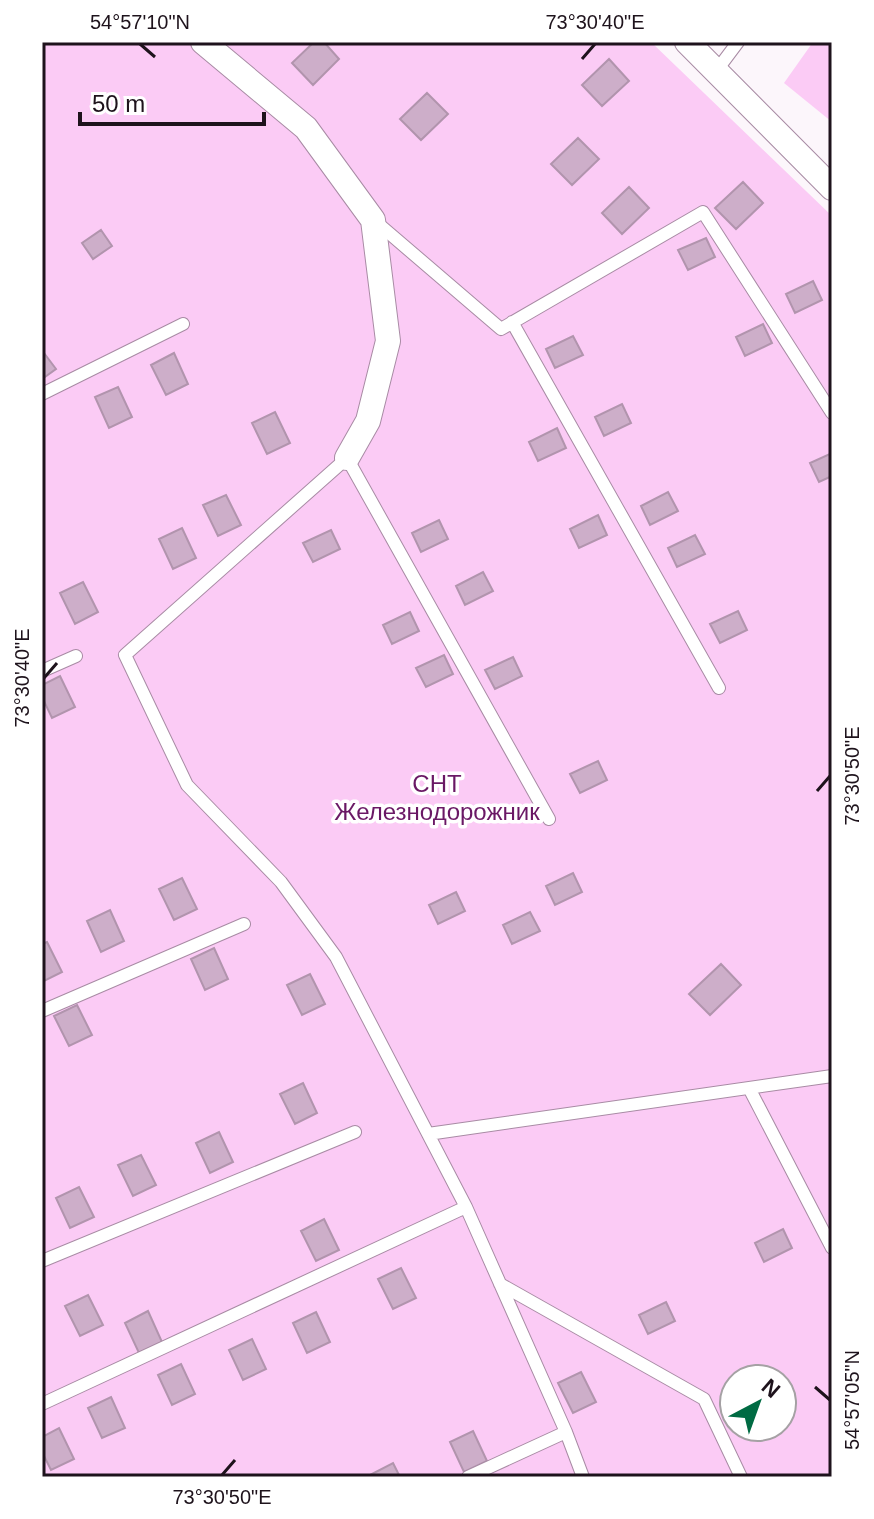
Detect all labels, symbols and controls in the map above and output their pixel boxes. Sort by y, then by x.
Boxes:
text: 54°57'10"N [90,11,190,33]
text: 73°30'40"E [546,11,645,33]
scale bar [80,76,264,126]
text: 50 m [92,90,145,117]
text: 73°30'40"E [11,629,33,728]
text: 73°30'50"E [841,727,863,826]
park label: СНТ Железнодорожник [334,770,540,825]
text: 54°57'05"N [841,1350,863,1450]
north arrow [718,1363,798,1443]
text: N [757,1374,785,1403]
text: 73°30'50"E [173,1486,272,1508]

